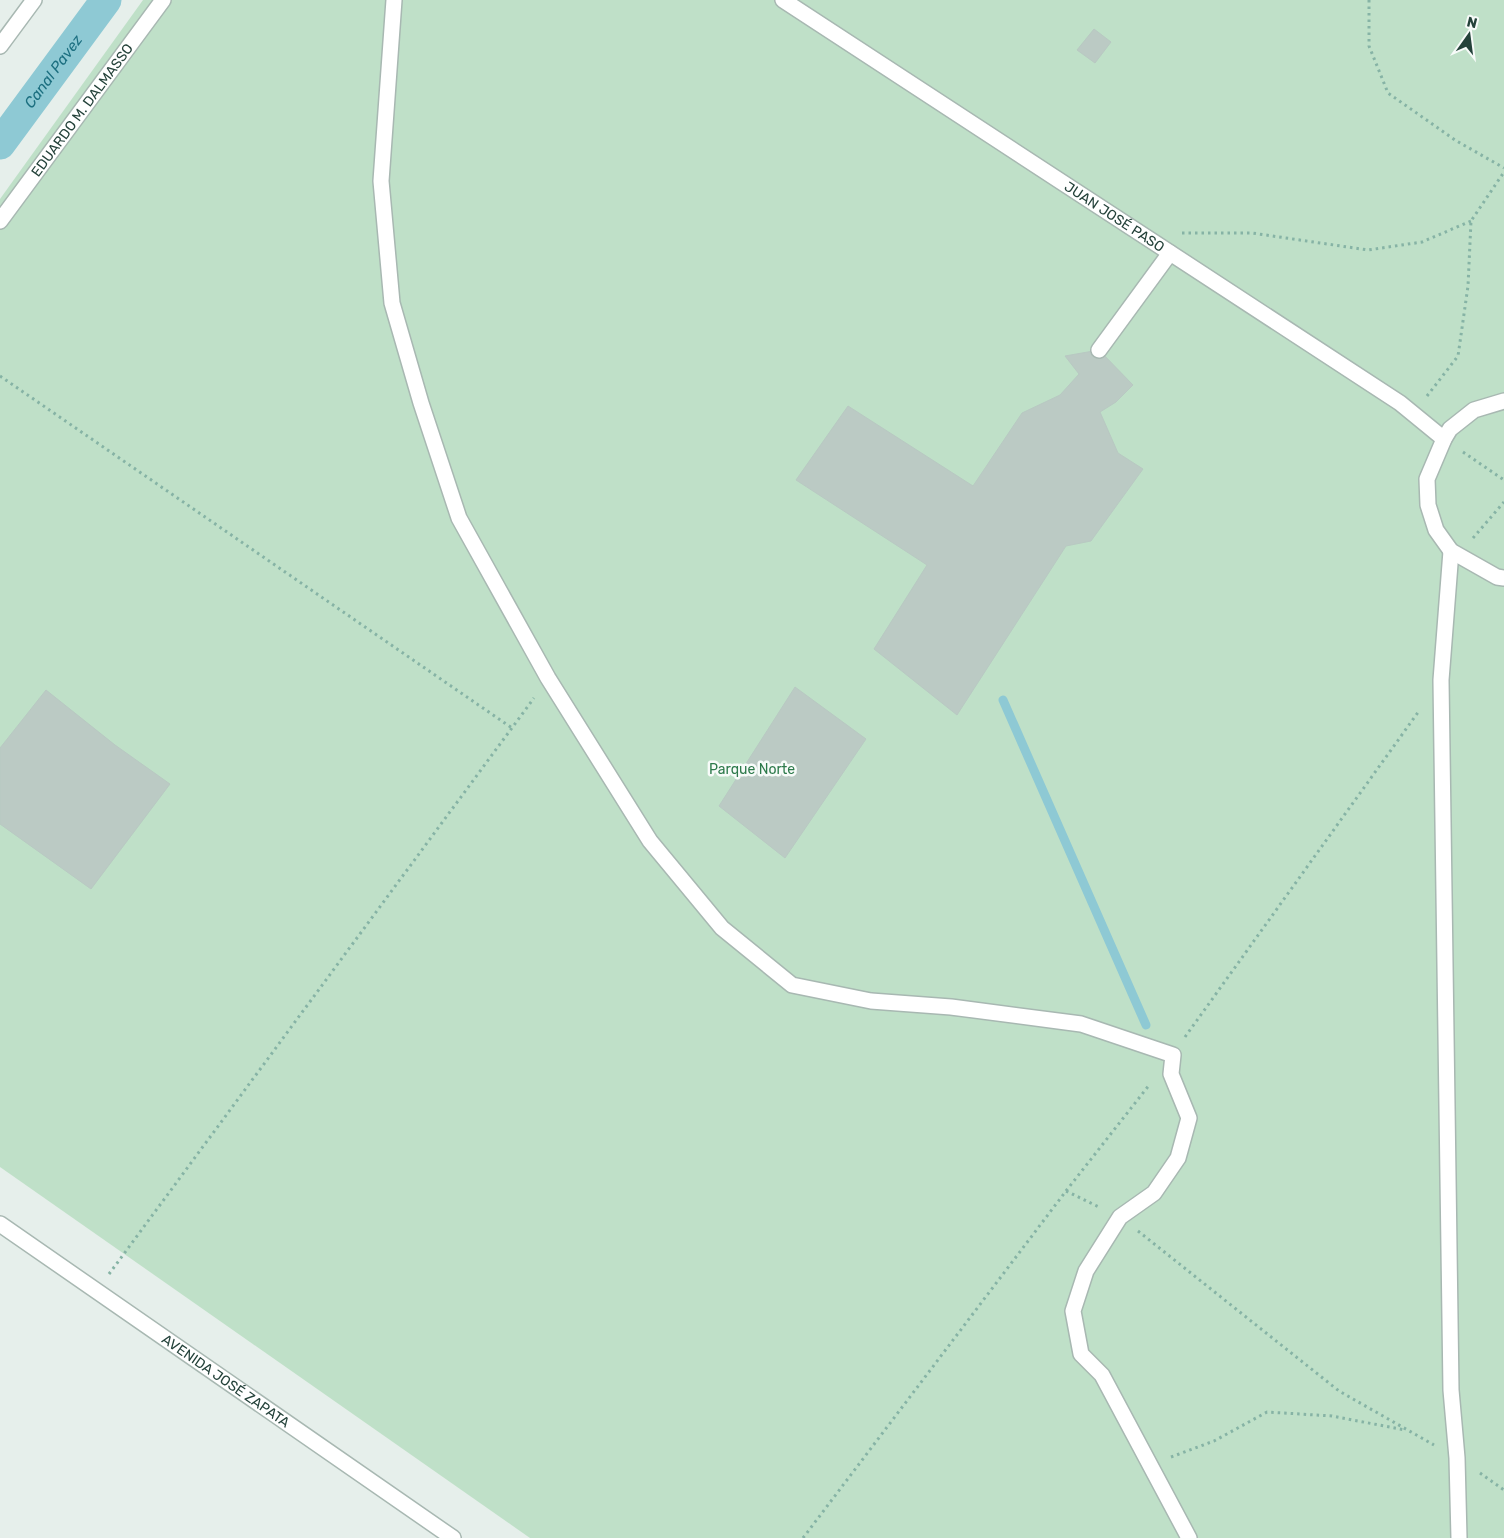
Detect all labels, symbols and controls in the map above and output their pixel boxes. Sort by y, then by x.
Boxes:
north arrow [1444,10,1494,60]
text: N [1465,13,1479,32]
water label: Canal Pavez [20,31,86,112]
street label: EDUARDO M. DALMASSO [28,40,137,180]
street label: JUAN JOSÉ PASO [1061,178,1167,256]
park label: Parque Norte [709,761,795,778]
street label: AVENIDA JOSÉ ZAPATA [158,1331,294,1432]

